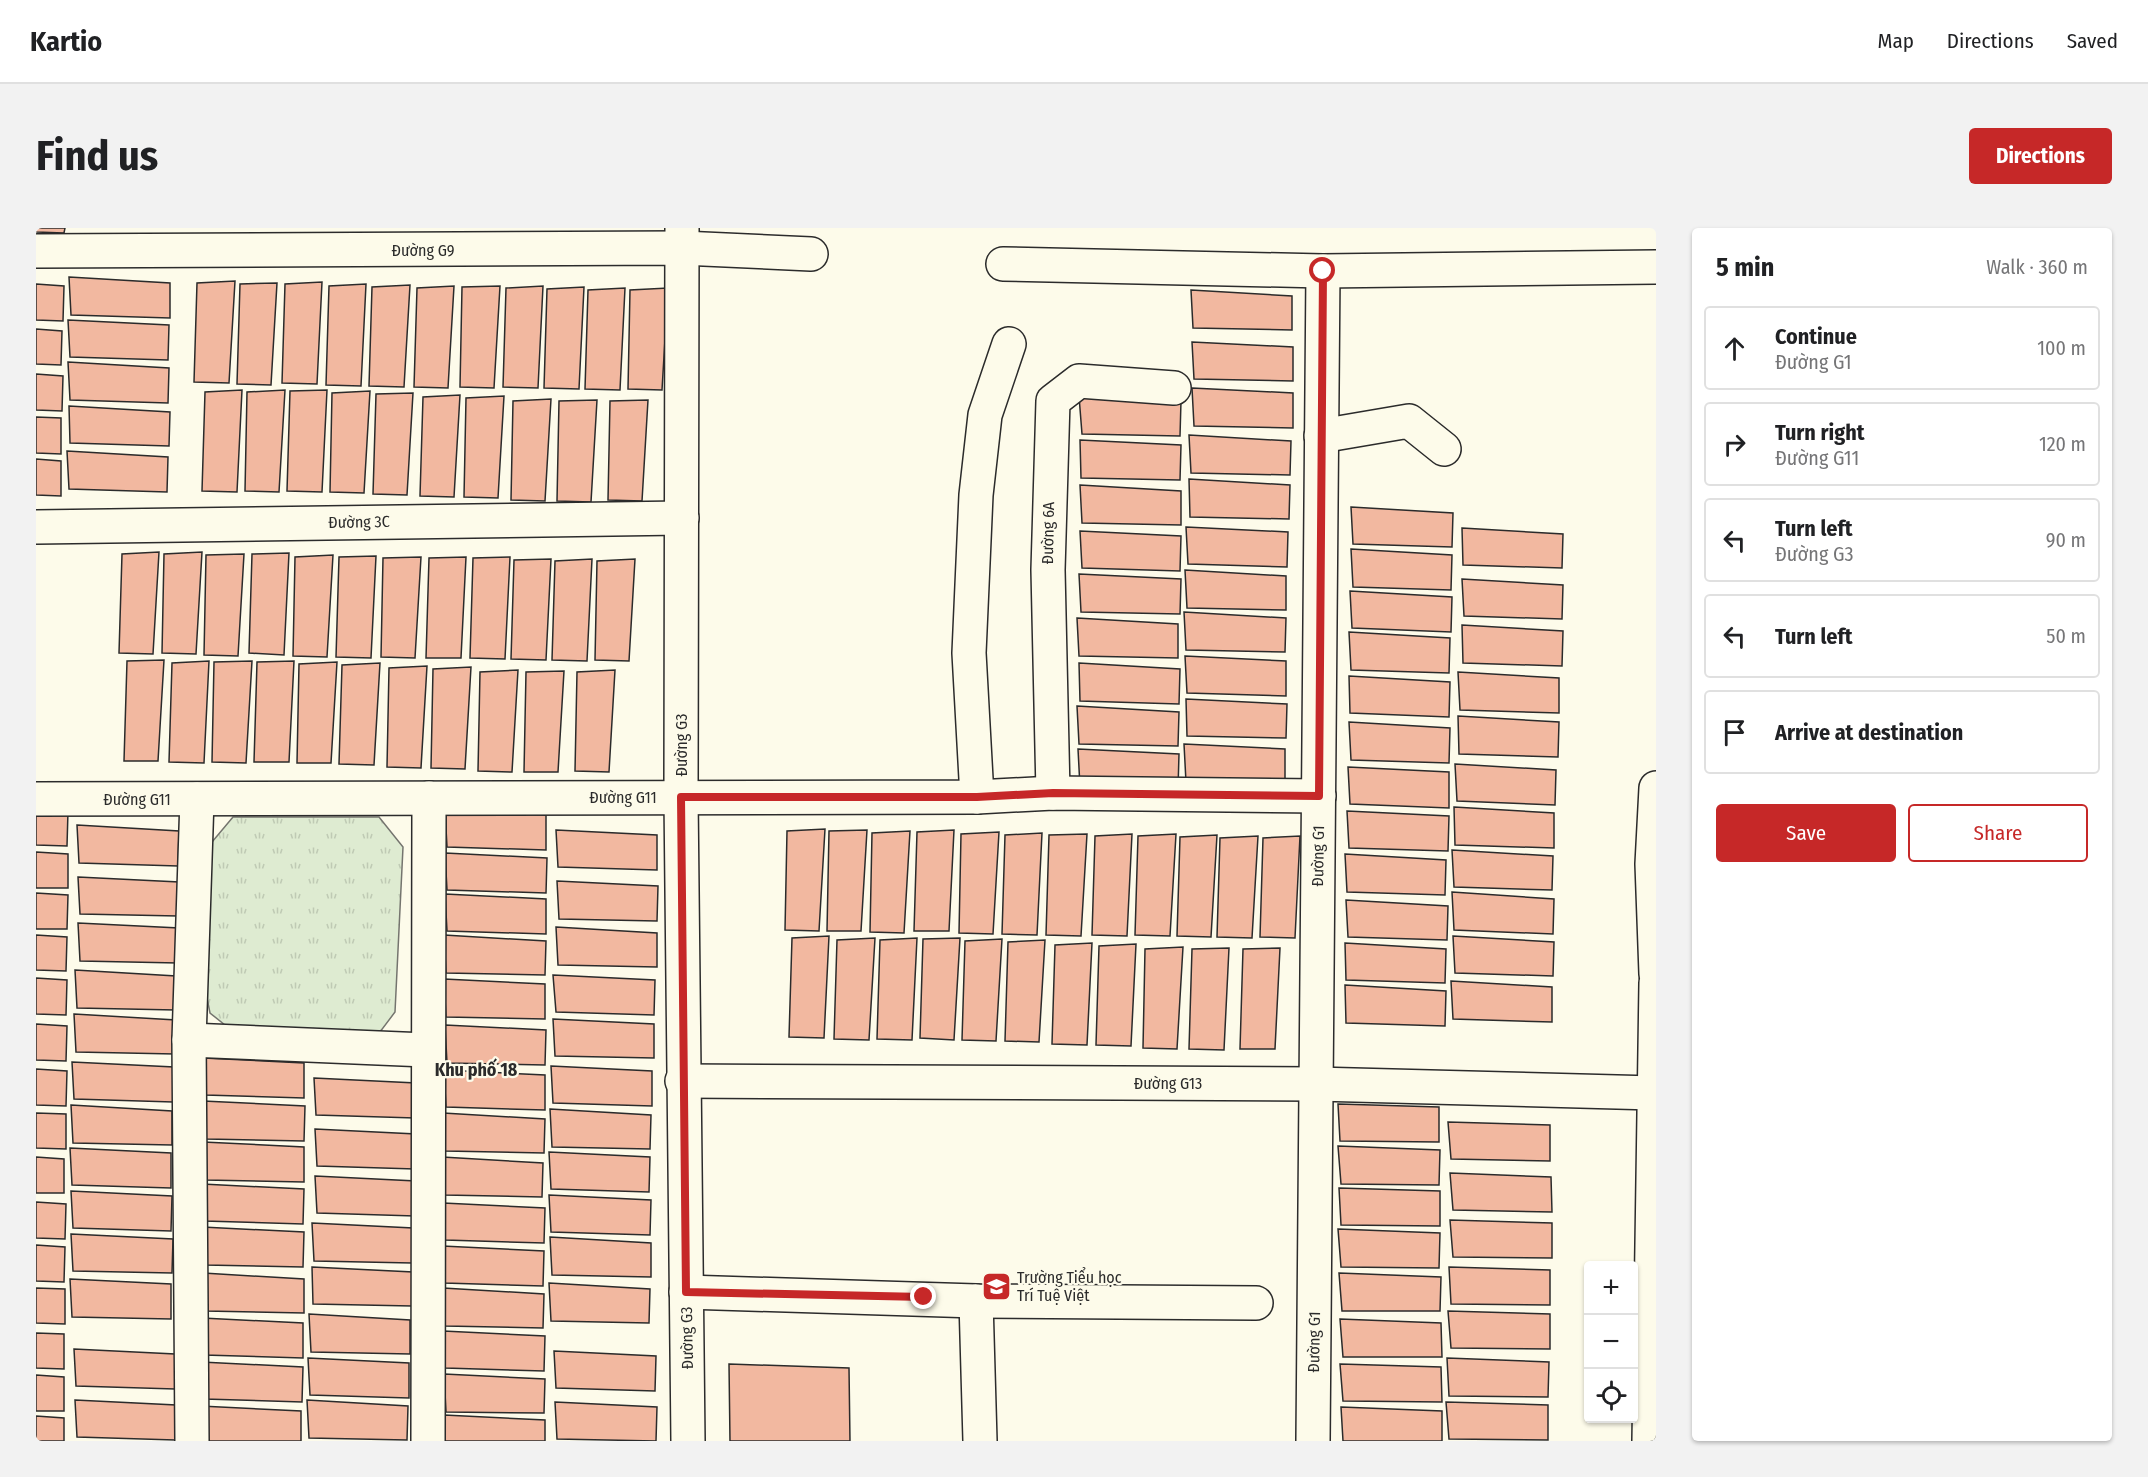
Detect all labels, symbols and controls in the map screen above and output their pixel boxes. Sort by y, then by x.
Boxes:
text: Kartio [30,25,102,58]
text: Map [1877,28,1914,54]
text: Directions [1947,28,2034,54]
text: Saved [2067,28,2118,54]
button: Directions [1969,128,2112,184]
text: Find us [36,131,158,181]
street label: Đường G9 [391,241,455,260]
text: 5 min [1716,252,1774,283]
text: Walk · 360 m [1986,255,2088,279]
route start [1309,257,1335,283]
text: Continue [1775,323,1857,350]
icon: ahead [1718,332,1751,365]
text: 100 m [2037,336,2086,360]
text: Đường G1 [1775,350,1852,374]
text: Turn right [1775,419,1864,446]
icon: right [1718,428,1751,461]
text: 120 m [2039,432,2086,456]
text: Đường G11 [1775,446,1859,470]
street label: Đường 6A [1038,501,1058,565]
street label: Đường 3C [328,512,390,532]
text: Turn left [1775,515,1853,542]
icon: left [1718,524,1751,557]
text: 90 m [2046,528,2086,552]
text: Đường G3 [1775,542,1853,566]
icon: left [1718,620,1751,653]
text: Turn left [1775,623,1853,650]
text: 50 m [2046,624,2086,648]
street label: Đường G3 [672,714,691,776]
icon: arrive [1718,716,1751,749]
text: Arrive at destination [1775,719,1963,746]
street label: Đường G11 [589,788,657,807]
street label: Đường G11 [103,790,171,809]
button: Save [1716,804,1896,862]
button: Share [1908,804,2088,862]
street label: Đường G1 [1308,825,1328,887]
district label: Khu phố 18 [435,1058,518,1081]
street label: Đường G13 [1134,1074,1202,1093]
map controls [1584,1261,1638,1423]
button: + [1584,1261,1638,1315]
place label: Trường Tiểu học Trí Tuệ Việt [1017,1267,1122,1305]
school or university icon: Trường Tiểu học Trí Tuệ Việt [980,1270,1012,1302]
route end [910,1283,936,1309]
street label: Đường G3 [677,1306,697,1370]
street label: Đường G1 [1304,1311,1324,1373]
button: − [1584,1315,1638,1369]
button: locate [1584,1369,1638,1423]

